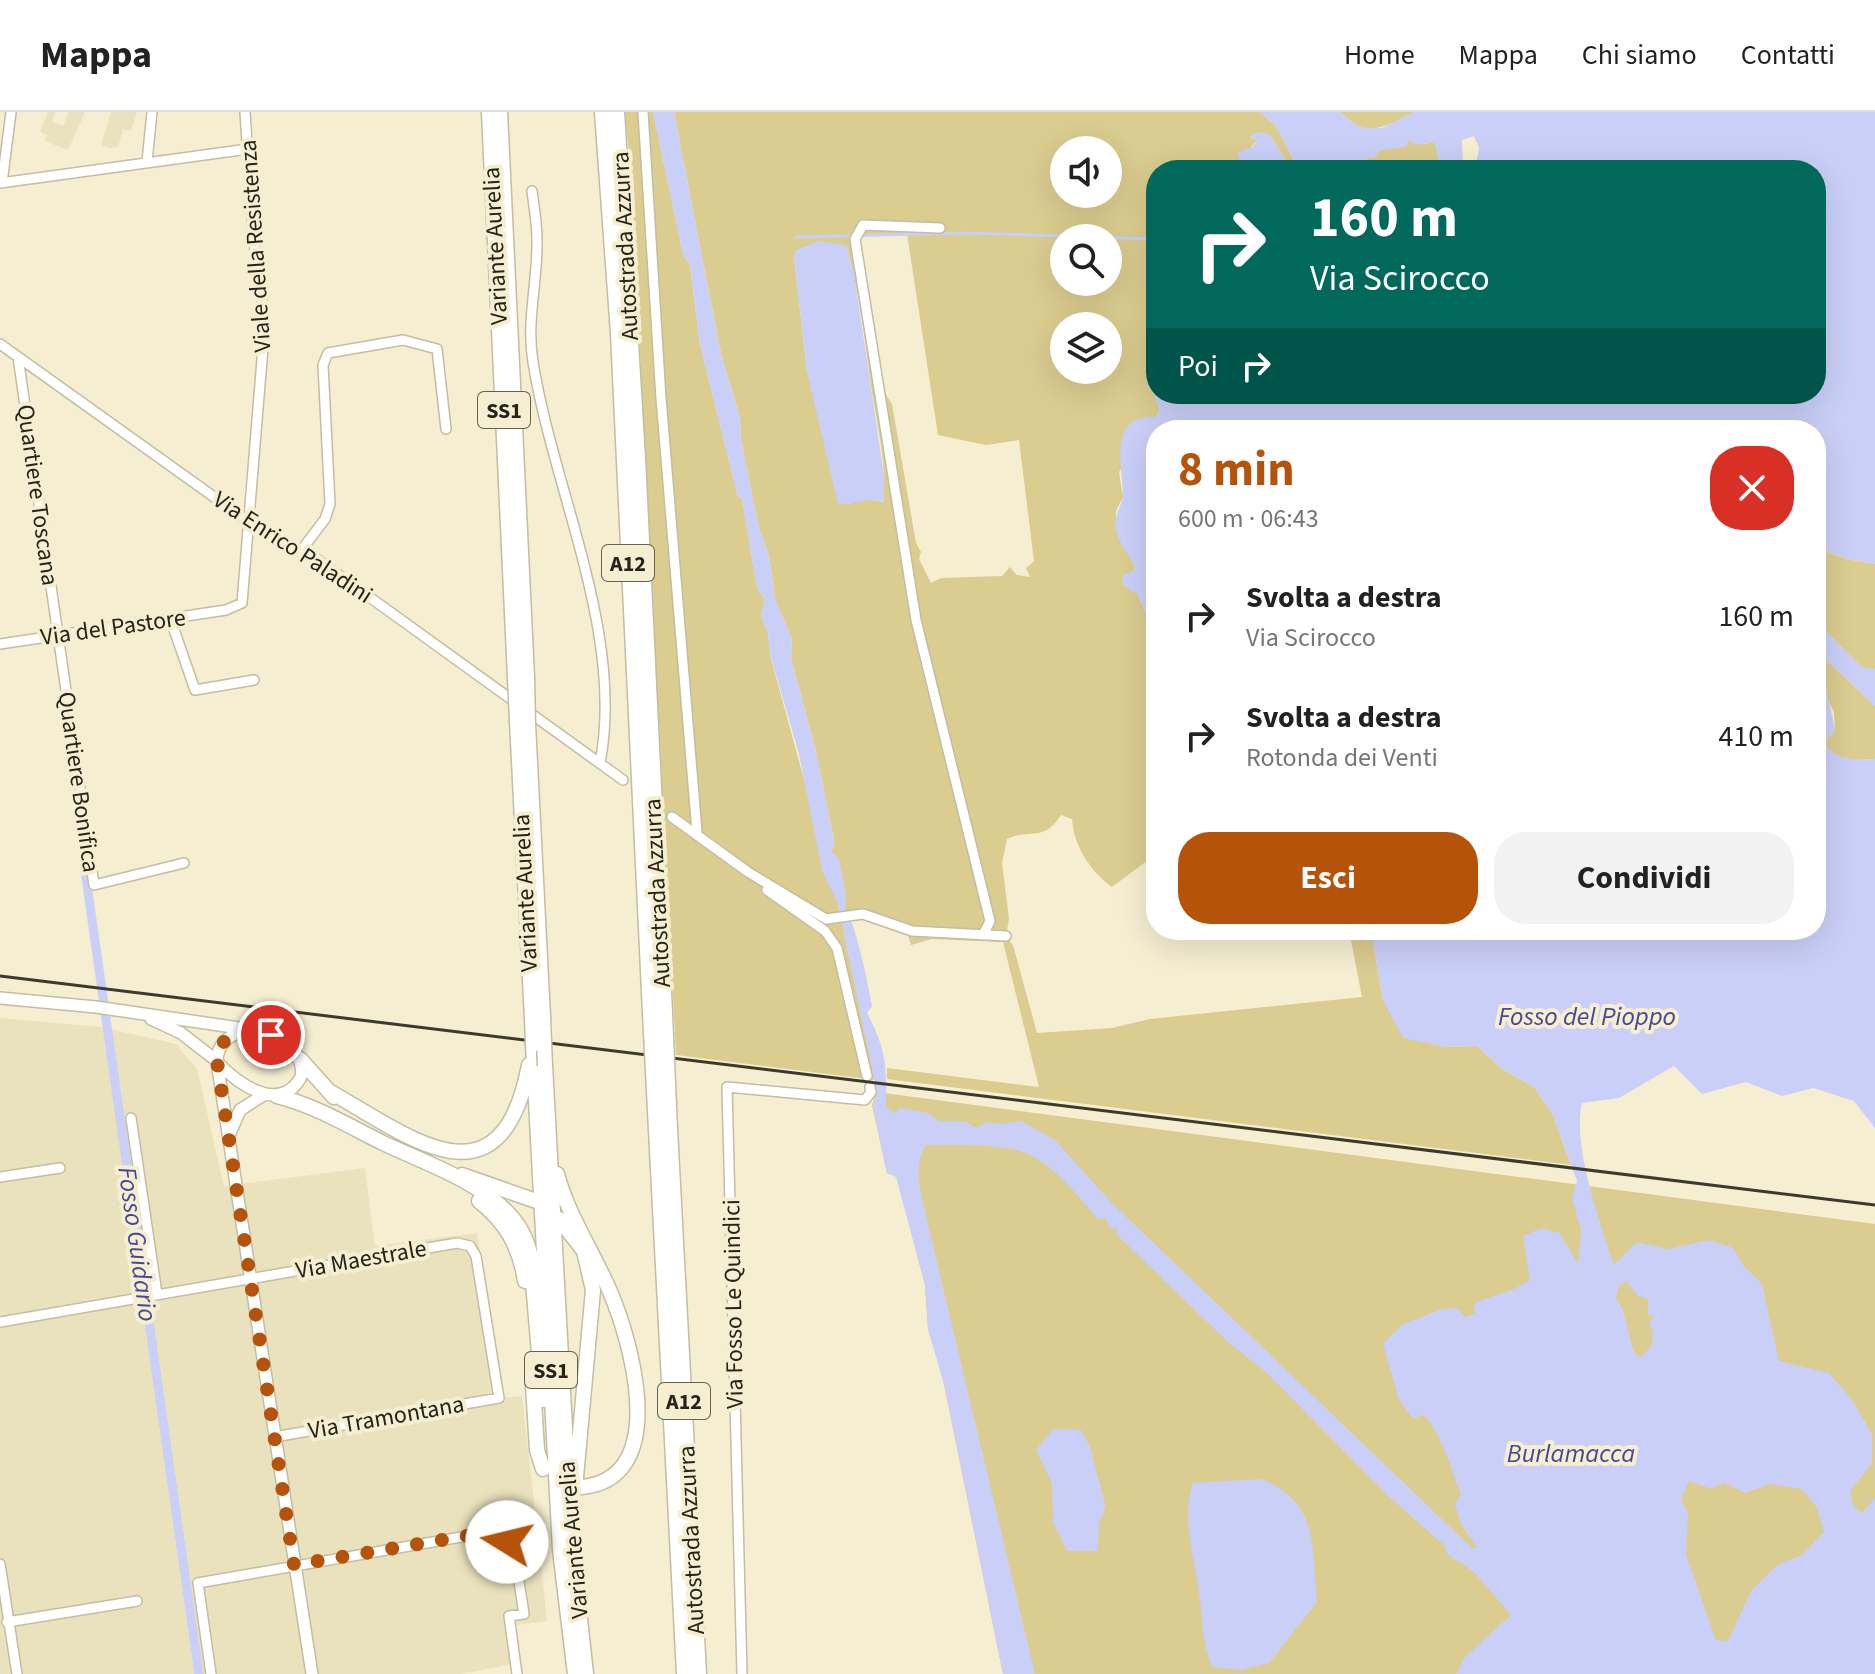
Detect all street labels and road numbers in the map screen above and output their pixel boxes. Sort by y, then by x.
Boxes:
street label: Viale della Resistenza [231,139,280,353]
street label: Autostrada Azzurra [603,151,648,341]
street label: Variante Aurelia [474,166,517,326]
road number: SS1 [478,392,530,428]
street label: Quartiere Toscana [7,402,68,588]
street label: Via Enrico Paladini [206,482,380,612]
road number: A12 [602,545,654,581]
street label: Via del Pastore [38,600,188,655]
street label: Quartiere Bonifica [49,690,108,875]
street label: Autostrada Azzurra [635,798,680,988]
street label: Variante Aurelia [504,813,547,973]
street label: Via Fosso Le Quindici [714,1199,753,1409]
street label: Via Maestrale [293,1231,429,1288]
road number: SS1 [525,1352,577,1388]
road number: A12 [658,1383,710,1419]
street label: Via Tramontana [305,1387,467,1448]
street label: Autostrada Azzurra [669,1445,714,1635]
street label: Variante Aurelia [549,1460,598,1620]

